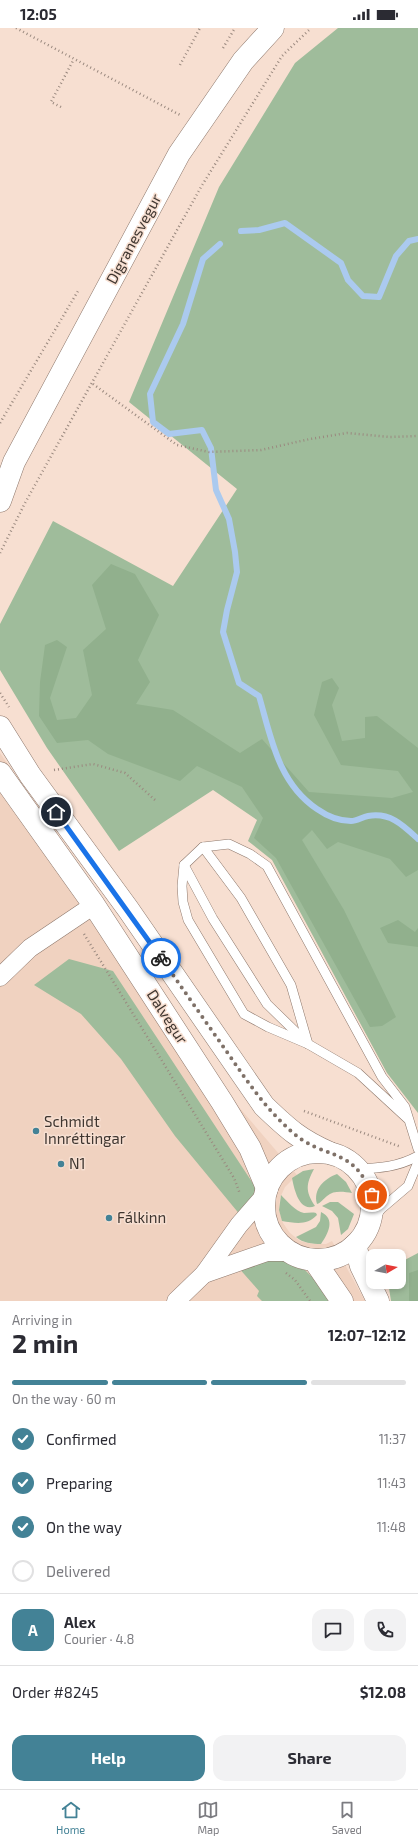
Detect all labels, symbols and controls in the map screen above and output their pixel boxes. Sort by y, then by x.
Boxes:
text: 12:05 [20,5,57,23]
street label: Digranesvegur [102,190,164,287]
pin [39,795,73,829]
icon: home [45,801,67,823]
courier [141,938,181,978]
icon: bike [150,947,172,969]
street label: Dalvegur [144,986,192,1047]
place label: Schmidt Innréttingar [44,1112,126,1147]
marker: Schmidt Innréttingar [31,1126,41,1136]
place label: N1 [69,1154,86,1172]
marker: N1 [56,1159,66,1169]
pin [355,1178,389,1212]
icon: bag [361,1184,383,1206]
place label: Fálkinn [117,1208,166,1226]
marker: Fálkinn [104,1213,114,1223]
north arrow [366,1249,406,1289]
map controls [366,1249,406,1289]
text: Arriving in [12,1312,72,1328]
text: 12:07–12:12 [328,1326,406,1344]
text: 2 min [12,1327,78,1358]
text: On the way · 60 m [12,1391,116,1407]
icon: check [12,1428,34,1450]
text: Confirmed [46,1430,117,1448]
text: 11:37 [379,1431,406,1447]
icon: check [12,1472,34,1494]
text: Preparing [46,1474,112,1492]
text: 11:43 [377,1475,406,1491]
icon: check [12,1516,34,1538]
text: On the way [46,1518,122,1536]
text: 11:48 [377,1519,406,1535]
text: Delivered [46,1562,111,1580]
button: chat [312,1609,354,1651]
button: phone [364,1609,406,1651]
text: Alex [64,1613,96,1631]
text: A [28,1621,38,1639]
text: Courier · 4.8 [64,1631,134,1647]
text: Order #8245 [12,1683,99,1701]
text: $12.08 [360,1683,406,1701]
button: Help [12,1735,205,1781]
button: Share [213,1735,406,1781]
tab: Home [56,1799,85,1836]
tab: Map [197,1799,220,1836]
tab: Saved [332,1799,362,1836]

